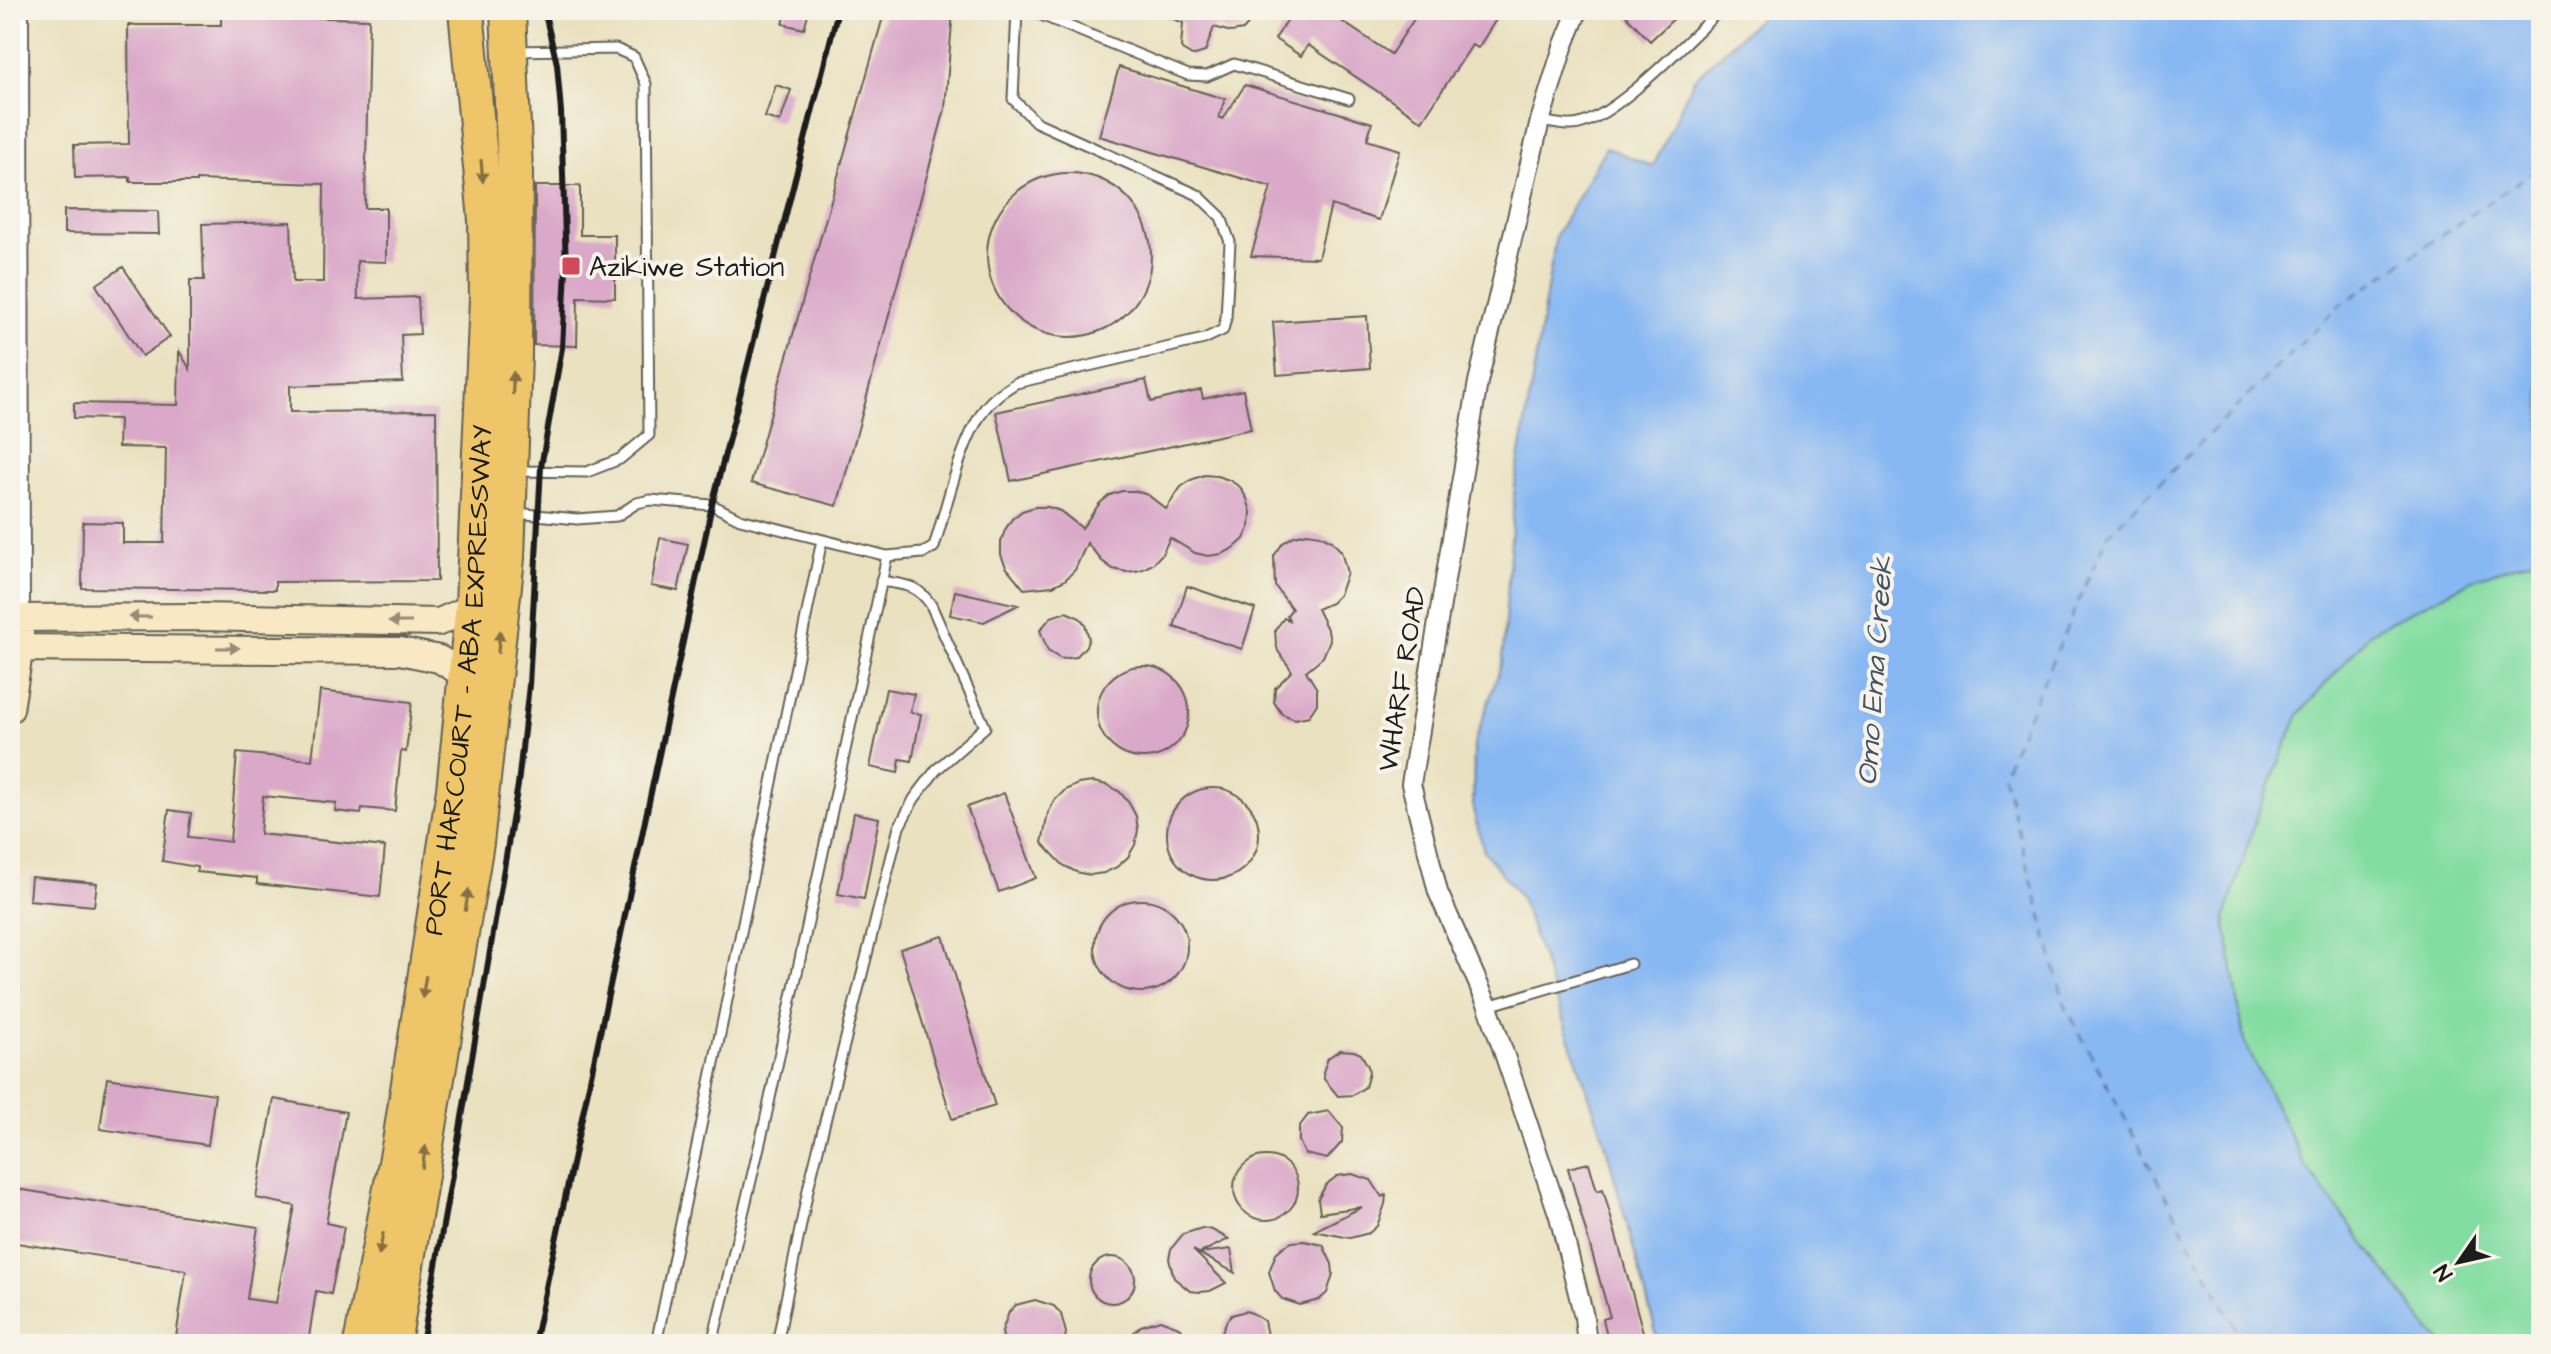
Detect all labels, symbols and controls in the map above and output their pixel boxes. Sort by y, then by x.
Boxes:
one-way arrow [475,159,488,184]
place label: Azikiwe Station [589,248,784,287]
marker: Azikiwe Station [560,255,582,277]
one-way arrow [507,370,520,395]
street label: PORT HARCOURT - ABA EXPRESSWAY [414,424,502,938]
water label: Omo Ema Creek [1846,555,1904,787]
street label: WHARF ROAD [1369,584,1436,774]
one-way arrow [127,611,152,623]
one-way arrow [387,616,412,628]
one-way arrow [493,629,506,654]
one-way arrow [216,642,241,654]
one-way arrow [461,887,473,912]
one-way arrow [417,975,430,1000]
one-way arrow [418,1144,431,1169]
north arrow [2419,1222,2499,1302]
one-way arrow [374,1231,386,1256]
text: N [2427,1258,2460,1287]

